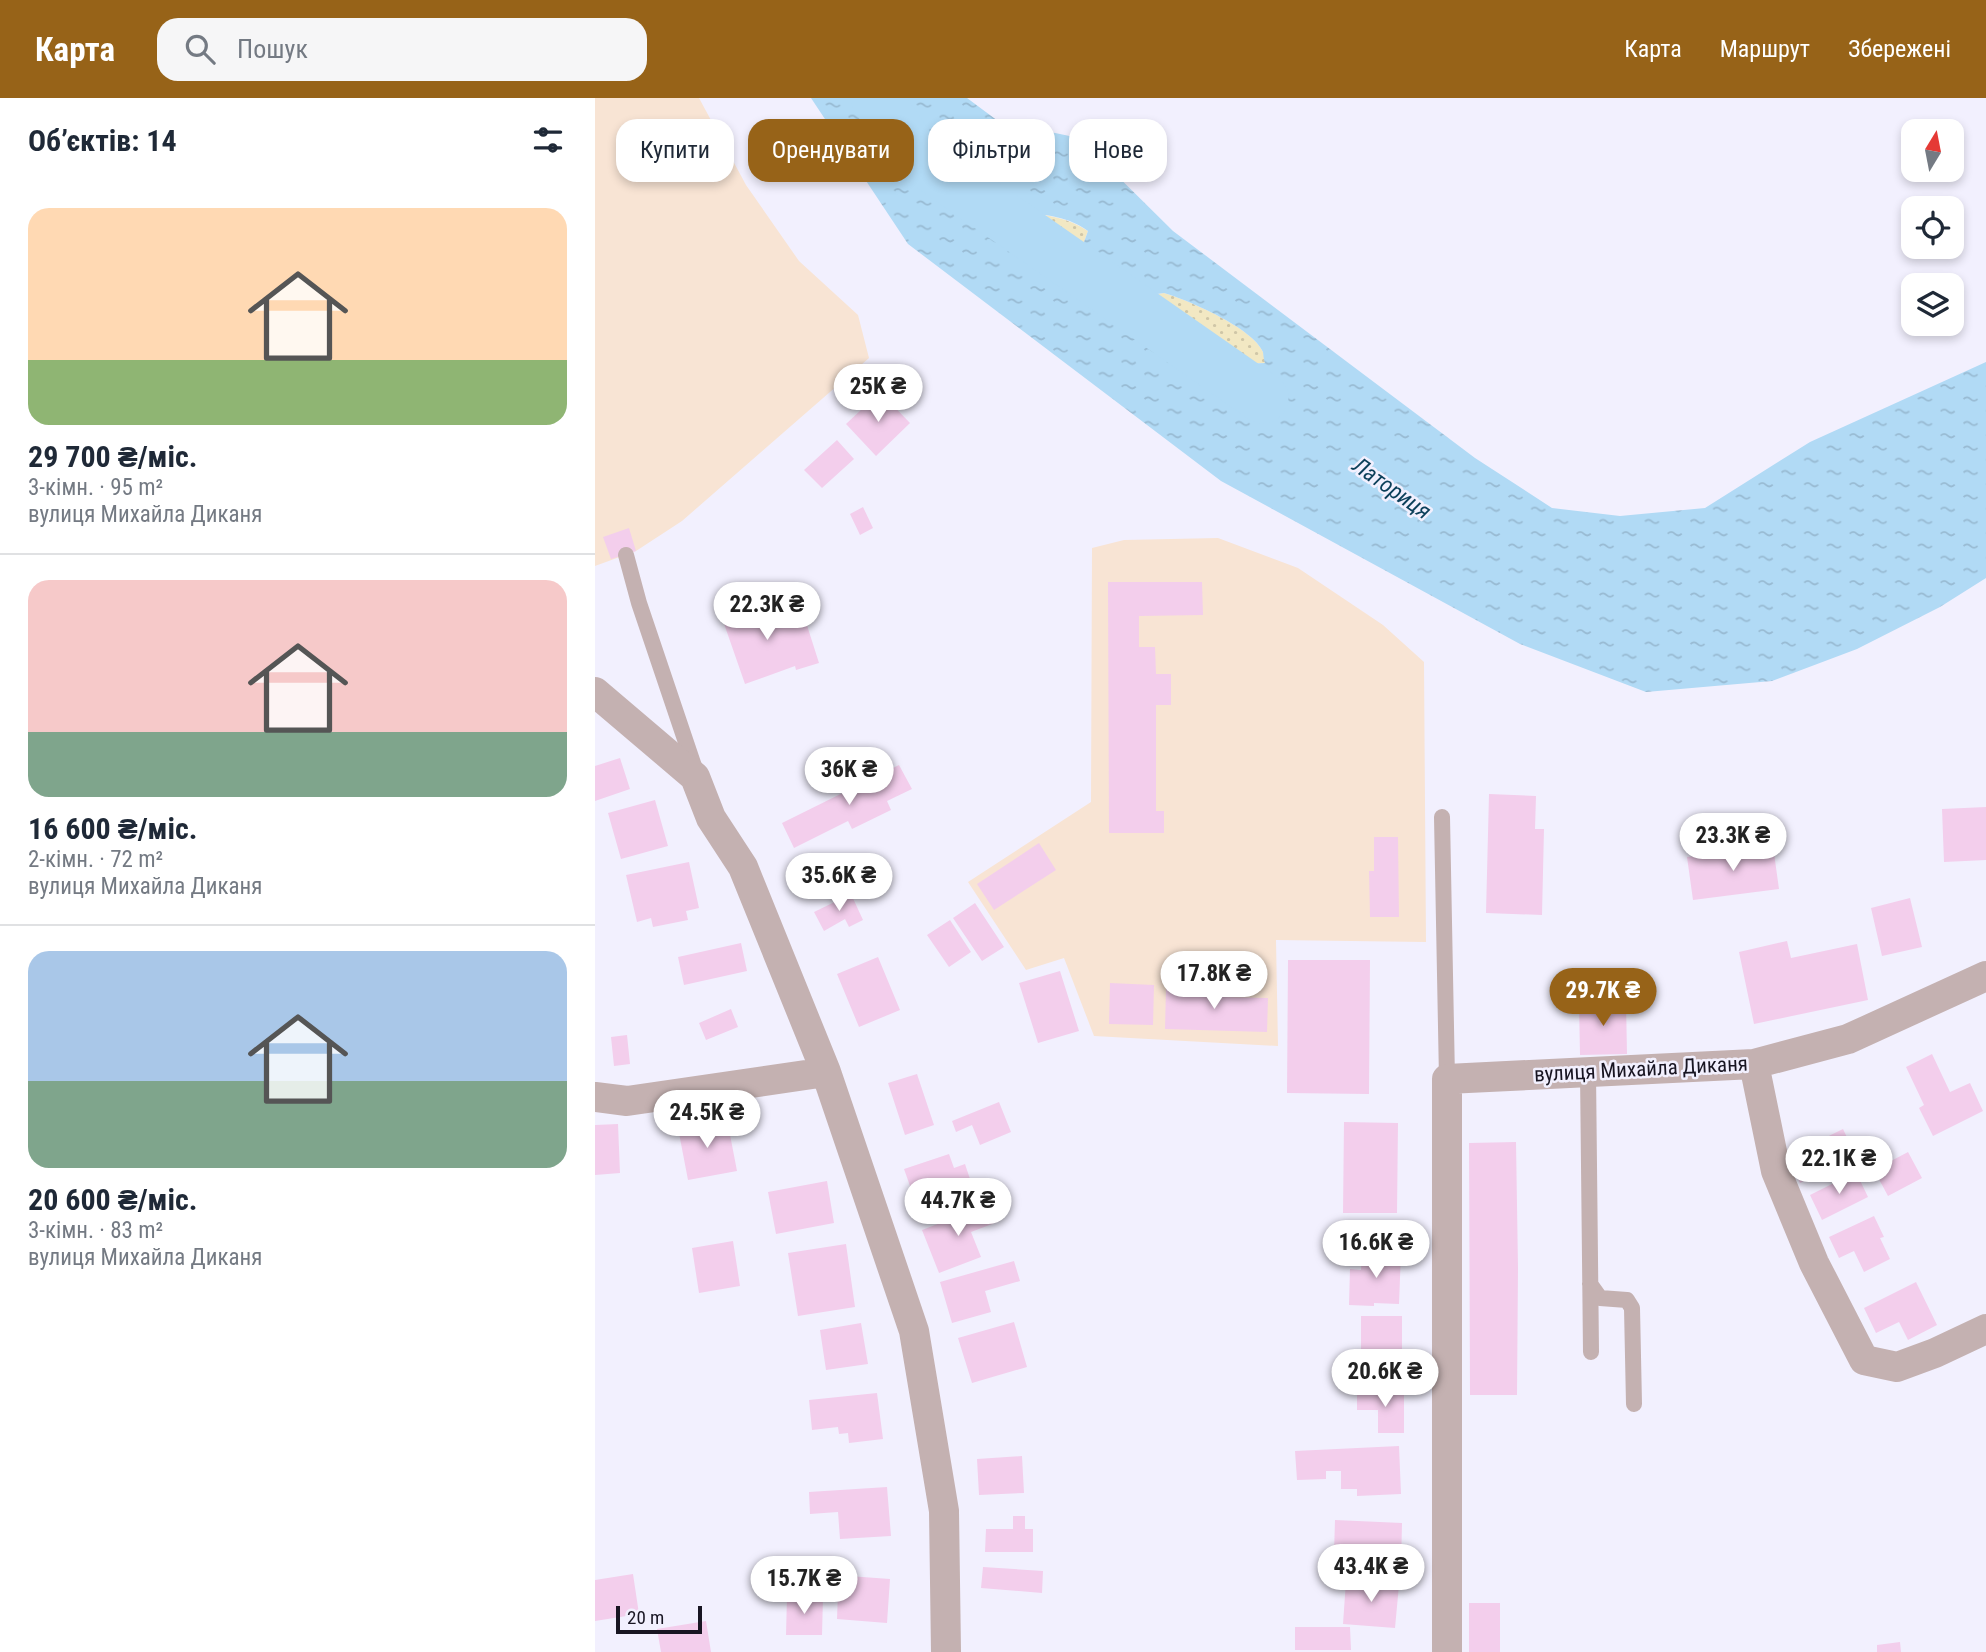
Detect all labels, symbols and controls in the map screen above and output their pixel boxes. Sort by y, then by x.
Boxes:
search box [157,18,647,81]
text: Карта [35,30,115,69]
icon: search [181,30,219,68]
text: Пошук [237,34,308,64]
text: Карта [1624,35,1682,63]
text: Маршрут [1720,35,1810,63]
text: Збережені [1848,35,1951,63]
chip: Купити [616,119,734,182]
chip: Орендувати [748,119,914,182]
chip: Фільтри [928,119,1055,182]
chip: Нове [1069,119,1167,182]
north arrow [1901,119,1963,182]
map controls [1901,119,1964,336]
icon: filters [529,121,567,159]
text: Об’єктів: 14 [28,123,177,158]
button: locate [1901,196,1964,259]
icon: home [235,253,361,379]
button: layers [1901,273,1964,336]
pin: 25K ₴ [829,364,927,424]
text: 25K ₴ [850,373,906,400]
text: 29 700 ₴/міс. [28,439,198,474]
water label: Латориця [1347,451,1436,525]
text: 3-кімн. · 95 m² [28,474,163,501]
text: вулиця Михайла Диканя [28,501,262,528]
pin: 22.3K ₴ [702,582,832,642]
text: 22.3K ₴ [730,591,804,618]
icon: home [235,625,361,751]
pin: 36K ₴ [800,748,898,807]
text: 36K ₴ [821,756,877,783]
text: 16 600 ₴/міс. [28,811,198,846]
pin: 23.3K ₴ [1668,814,1798,873]
text: 23.3K ₴ [1696,822,1770,849]
text: 2-кімн. · 72 m² [28,846,163,873]
pin: 35.6K ₴ [774,854,904,913]
text: 35.6K ₴ [802,862,876,889]
text: вулиця Михайла Диканя [28,873,262,900]
pin: 17.8K ₴ [1149,951,1279,1011]
text: 17.8K ₴ [1177,960,1251,987]
pin: 29.7K ₴ [1538,968,1668,1028]
text: 29.7K ₴ [1566,977,1640,1004]
icon: home [235,996,361,1122]
street label: вулиця Михайла Диканя [1534,1051,1748,1087]
pin: 24.5K ₴ [642,1090,772,1150]
text: 24.5K ₴ [670,1099,744,1126]
pin: 22.1K ₴ [1774,1136,1904,1196]
text: 22.1K ₴ [1802,1145,1876,1172]
pin: 44.7K ₴ [893,1178,1023,1238]
text: 20 600 ₴/міс. [28,1182,198,1217]
text: 44.7K ₴ [921,1187,995,1214]
text: 3-кімн. · 83 m² [28,1217,163,1244]
pin: 16.6K ₴ [1311,1220,1441,1280]
text: 16.6K ₴ [1339,1229,1413,1256]
text: вулиця Михайла Диканя [28,1244,262,1271]
pin: 20.6K ₴ [1320,1350,1450,1409]
text: 20.6K ₴ [1348,1358,1422,1385]
pin: 43.4K ₴ [1306,1544,1436,1604]
text: 43.4K ₴ [1334,1553,1408,1580]
pin: 15.7K ₴ [739,1556,869,1616]
text: 15.7K ₴ [767,1565,841,1592]
scale bar [616,1603,702,1635]
text: 20 m [627,1606,664,1629]

